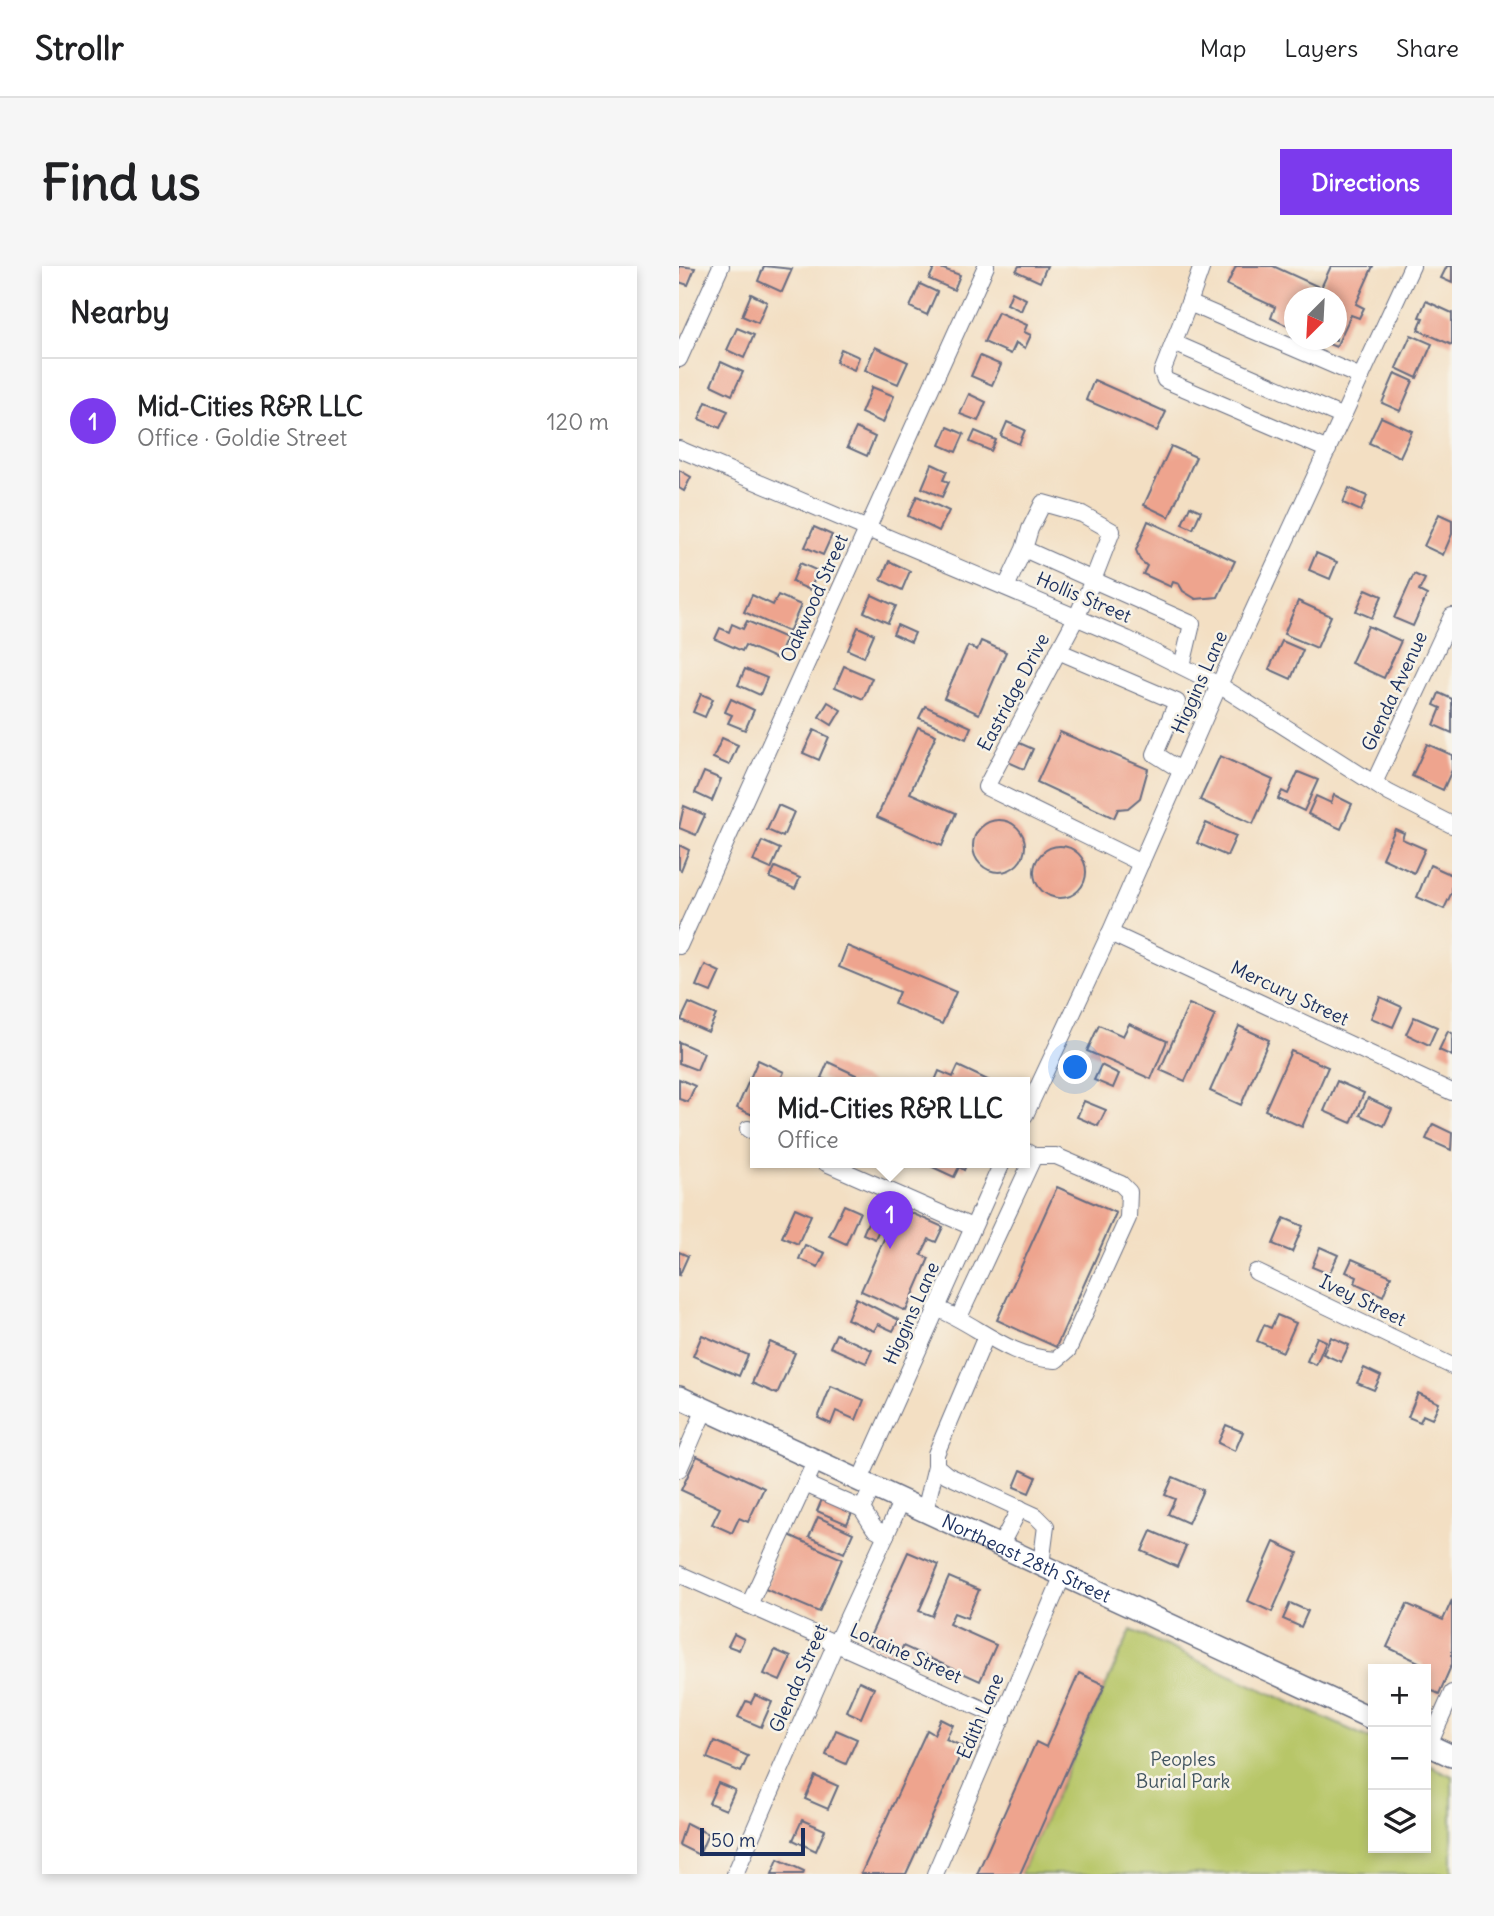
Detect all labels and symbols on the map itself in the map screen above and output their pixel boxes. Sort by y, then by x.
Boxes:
north arrow [1284,287,1347,350]
street label: Oakwood Street [775,530,853,666]
street label: Hollis Street [1033,566,1135,628]
street label: Higgins Lane [1166,627,1232,737]
street label: Glenda Avenue [1356,627,1432,755]
street label: Eastridge Drive [972,629,1054,755]
street label: Mercury Street [1227,955,1353,1031]
your location [1058,1050,1092,1084]
pin: 1 [867,1191,913,1249]
street label: Higgins Lane [878,1258,944,1368]
street label: Ivey Street [1316,1269,1410,1331]
street label: Northeast 28th Street [938,1509,1115,1608]
street label: Loraine Street [846,1618,966,1688]
street label: Glenda Street [763,1620,833,1736]
street label: Edith Lane [951,1670,1009,1762]
park label: Peoples Burial Park [1136,1747,1231,1793]
scale bar [700,1825,805,1857]

